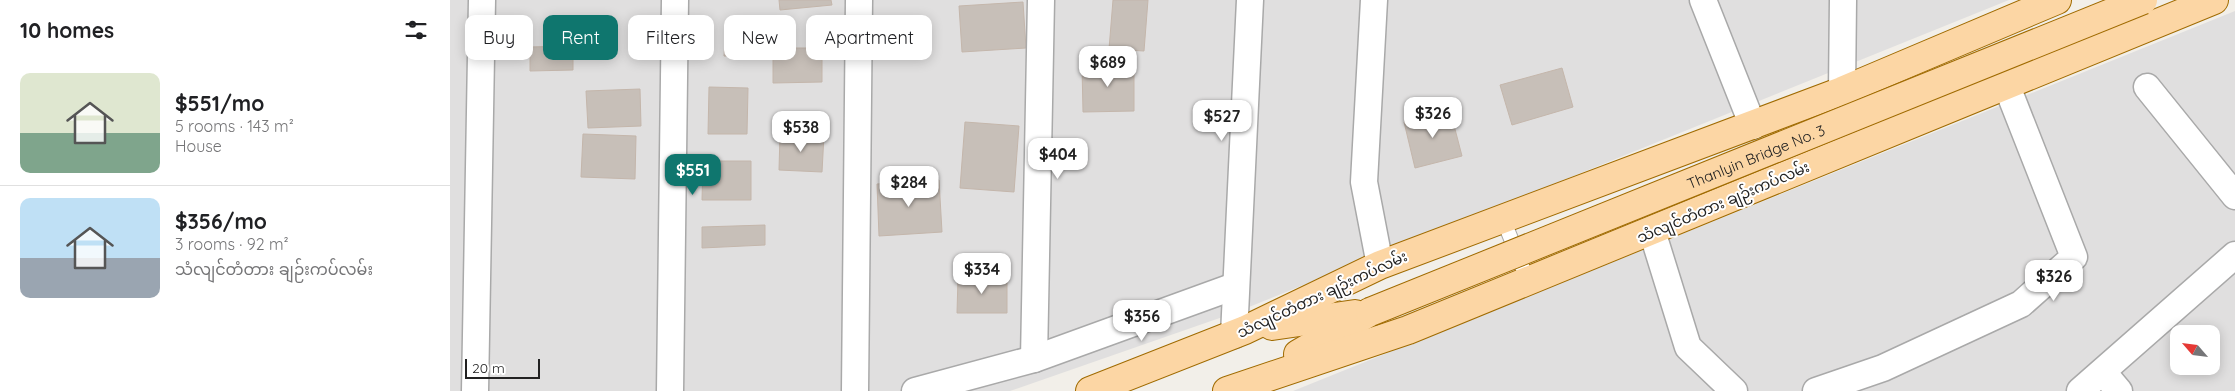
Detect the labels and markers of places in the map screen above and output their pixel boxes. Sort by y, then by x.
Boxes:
pin: $689 [1078,46,1138,88]
pin: $326 [1403,96,1463,139]
pin: $527 [1192,100,1252,142]
pin: $538 [771,110,831,153]
pin: $404 [1028,138,1088,180]
pin: $551 [663,154,723,196]
pin: $284 [879,166,939,208]
pin: $334 [952,252,1012,295]
pin: $326 [2024,260,2084,302]
pin: $356 [1112,300,1172,342]

